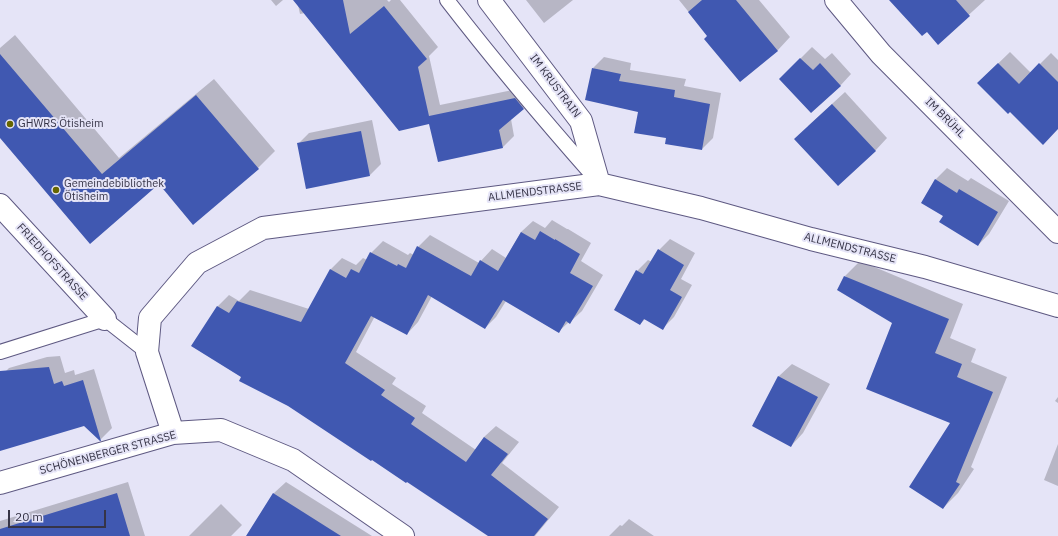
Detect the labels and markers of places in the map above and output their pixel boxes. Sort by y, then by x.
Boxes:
place label: GHWRS Ötisheim [18,117,104,131]
marker: GHWRS Ötisheim [5,119,15,129]
place label: Gemeindebibliothek Ötisheim [64,177,164,203]
marker: Gemeindebibliothek Ötisheim [51,185,61,195]

